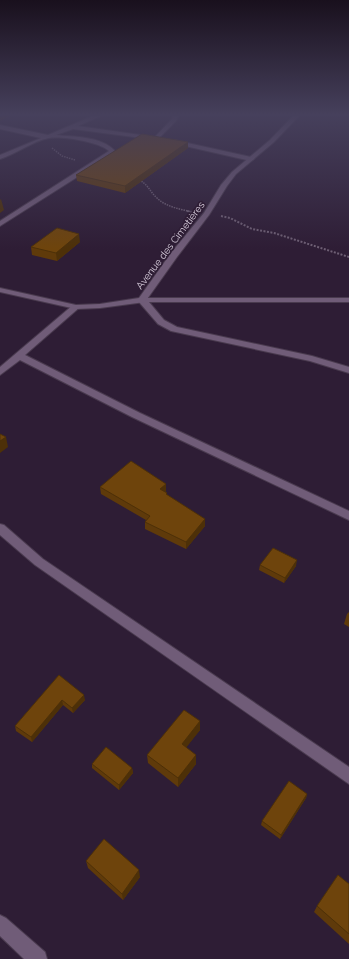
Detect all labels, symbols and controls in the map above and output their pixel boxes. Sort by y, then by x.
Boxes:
street label: Avenue des Cimetières [134,199,207,291]

